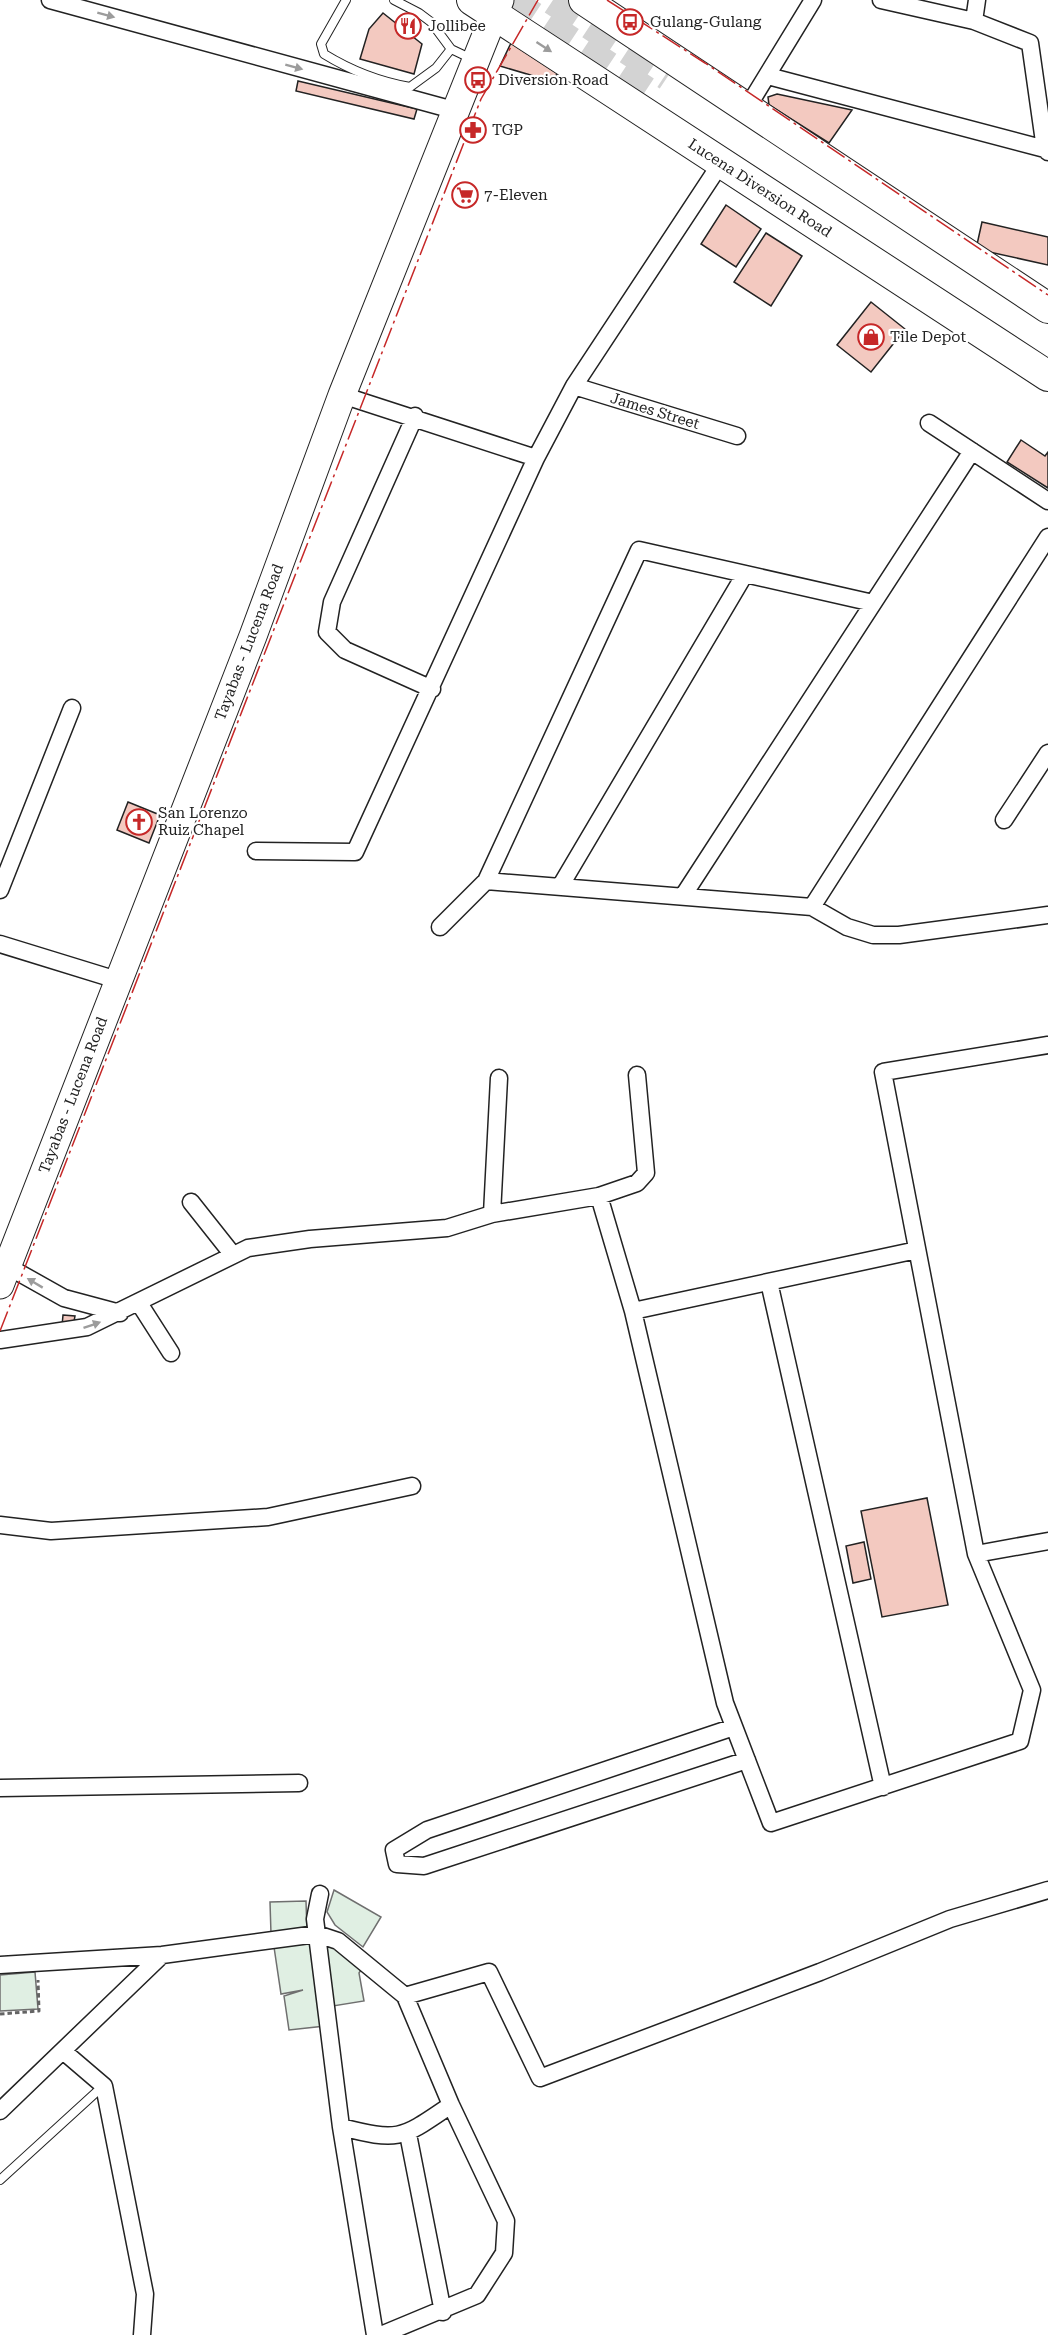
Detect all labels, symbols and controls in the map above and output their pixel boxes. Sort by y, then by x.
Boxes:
bus stop icon: Gulang-Gulang [615,7,645,37]
one-way arrow [97,11,116,21]
restaurant icon: Jollibee [393,11,423,41]
place label: Gulang-Gulang [650,13,762,31]
place label: Jollibee [428,17,486,35]
one-way arrow [535,41,552,52]
one-way arrow [286,63,304,72]
bus stop icon: Diversion Road [463,65,493,95]
place label: Diversion Road [498,71,609,89]
pharmacy icon: TGP [458,115,488,145]
place label: TGP [492,121,523,139]
street label: Lucena Diversion Road [685,135,835,241]
supermarket icon: 7-Eleven [450,180,480,210]
place label: 7-Eleven [484,186,548,204]
shop icon: Tile Depot [856,322,886,352]
place label: Tile Depot [890,328,966,346]
street label: James Street [608,389,702,433]
street label: Tayabas - Lucena Road [211,561,287,723]
place label: San Lorenzo Ruiz Chapel [158,804,248,839]
church icon: San Lorenzo Ruiz Chapel [124,807,154,837]
street label: Tayabas - Lucena Road [35,1014,111,1176]
one-way arrow [27,1278,43,1289]
one-way arrow [83,1319,101,1329]

